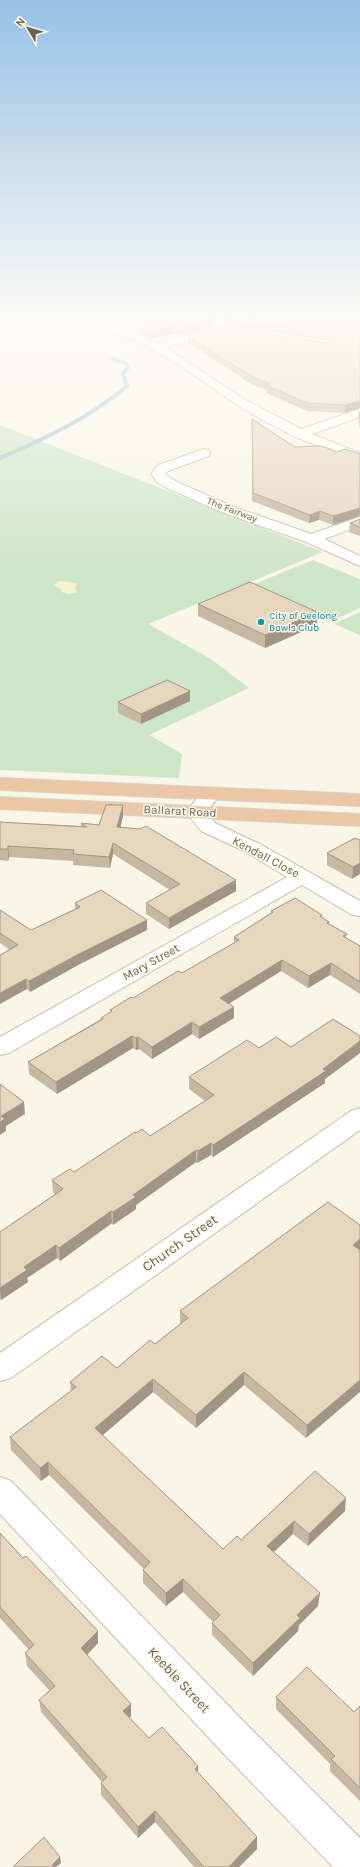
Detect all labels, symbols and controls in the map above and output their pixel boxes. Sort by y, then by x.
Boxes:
north arrow [8,8,48,48]
text: N [13,15,28,29]
street label: The Fairway [205,495,259,525]
place label: City of Geelong Bowls Club [269,610,337,634]
marker: City of Geelong Bowls Club [256,617,266,627]
street label: Ballarat Road [143,802,217,820]
street label: Kendall Close [230,834,302,880]
street label: Mary Street [120,940,182,983]
street label: Church Street [139,1211,221,1275]
street label: Keeble Street [144,1643,214,1717]

